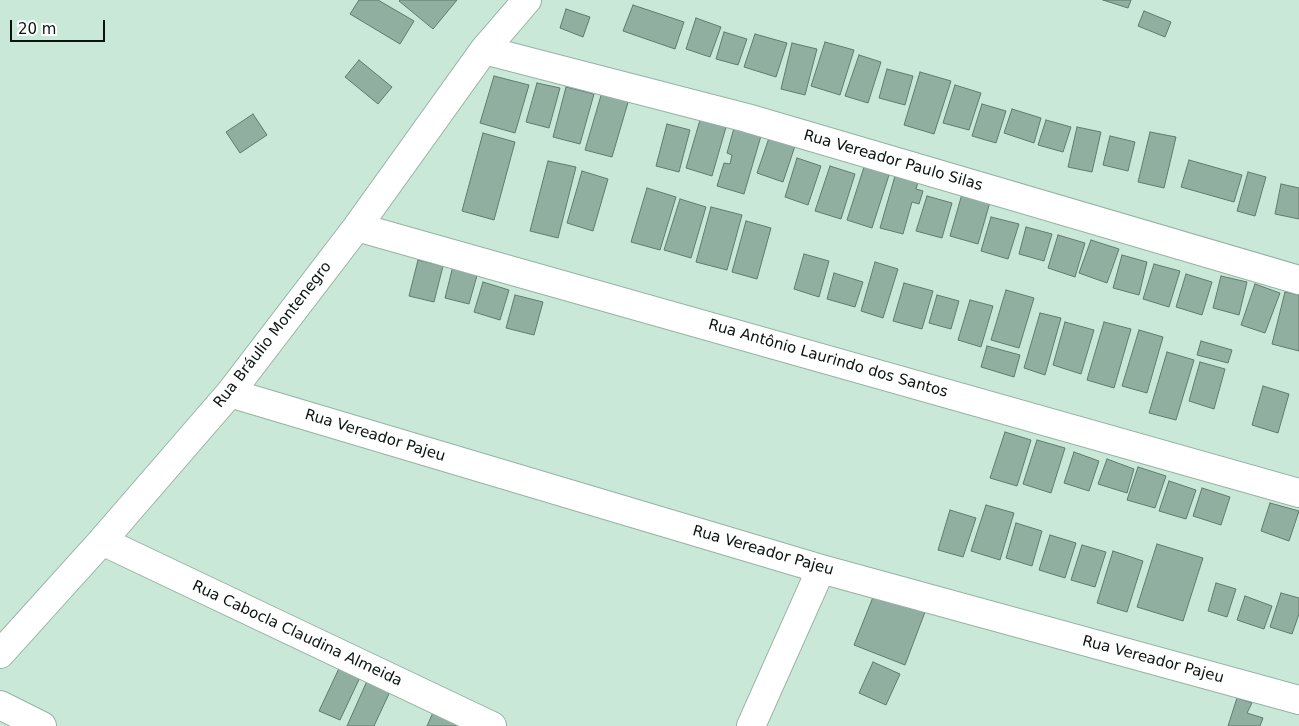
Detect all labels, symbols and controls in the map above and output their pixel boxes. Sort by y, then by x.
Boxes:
scale bar [12,10,108,42]
text: 20 m [18,20,56,38]
street label: Rua Vereador Paulo Silas [801,127,985,195]
street label: Rua Bráulio Montenegro [210,258,336,412]
street label: Rua Antônio Laurindo dos Santos [706,316,950,402]
street label: Rua Vereador Pajeu [303,406,447,466]
street label: Rua Vereador Pajeu [690,522,836,580]
street label: Rua Cabocla Claudina Almeida [189,577,405,691]
street label: Rua Vereador Pajeu [1080,632,1226,688]

